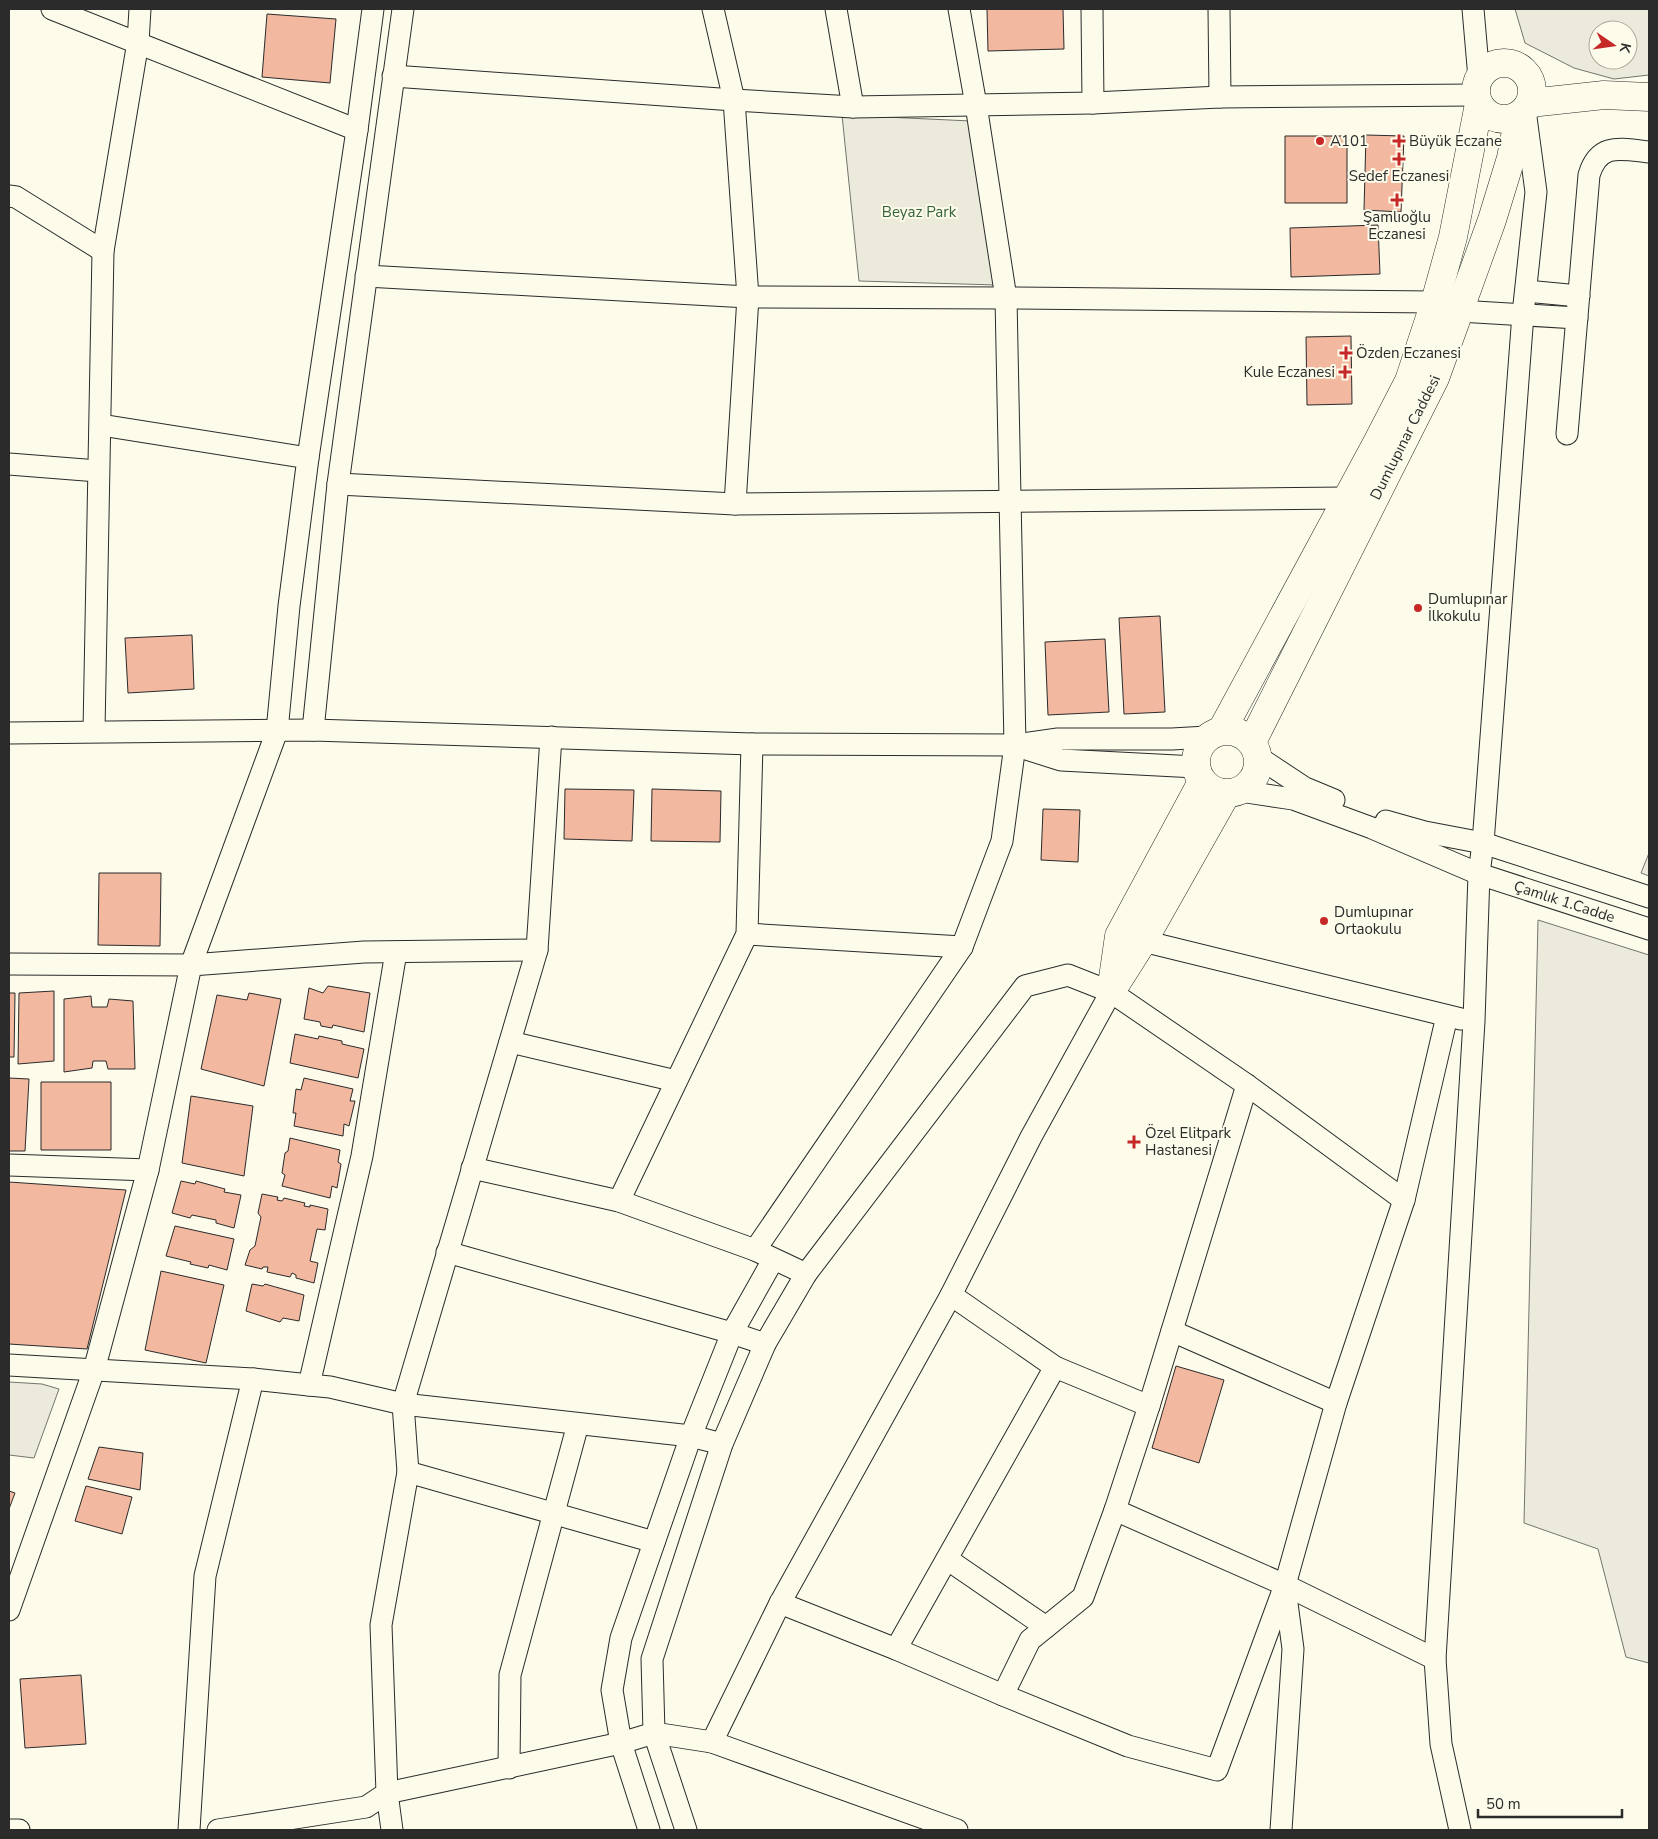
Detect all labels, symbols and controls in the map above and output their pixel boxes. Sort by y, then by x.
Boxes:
north arrow [1588,20,1638,70]
text: K [1615,41,1635,55]
place label: A101 [1330,131,1368,151]
place label: Büyük Eczane [1409,131,1502,151]
marker: A101 [1314,135,1326,147]
marker: Büyük Eczane [1393,135,1405,147]
marker: Sedef Eczanesi [1393,153,1405,165]
place label: Sedef Eczanesi [1349,166,1449,186]
marker: Şamlıoğlu Eczanesi [1391,194,1403,206]
park label: Beyaz Park [882,202,957,222]
place label: Şamlıoğlu Eczanesi [1363,207,1431,244]
place label: Özden Eczanesi [1356,343,1461,363]
marker: Özden Eczanesi [1340,347,1352,359]
place label: Kule Eczanesi [1244,362,1335,382]
marker: Kule Eczanesi [1339,366,1351,378]
street label: Dumlupınar Caddesi [1365,373,1445,503]
place label: Dumlupınar İlkokulu [1428,589,1508,626]
marker: Dumlupınar İlkokulu [1412,602,1424,614]
street label: Çamlık 1.Cadde [1511,876,1618,927]
place label: Dumlupınar Ortaokulu [1334,902,1414,939]
marker: Dumlupınar Ortaokulu [1318,915,1330,927]
place label: Özel Elitpark Hastanesi [1145,1123,1232,1160]
marker: Özel Elitpark Hastanesi [1127,1135,1141,1149]
scale bar [1478,1786,1622,1818]
text: 50 m [1486,1794,1521,1814]

